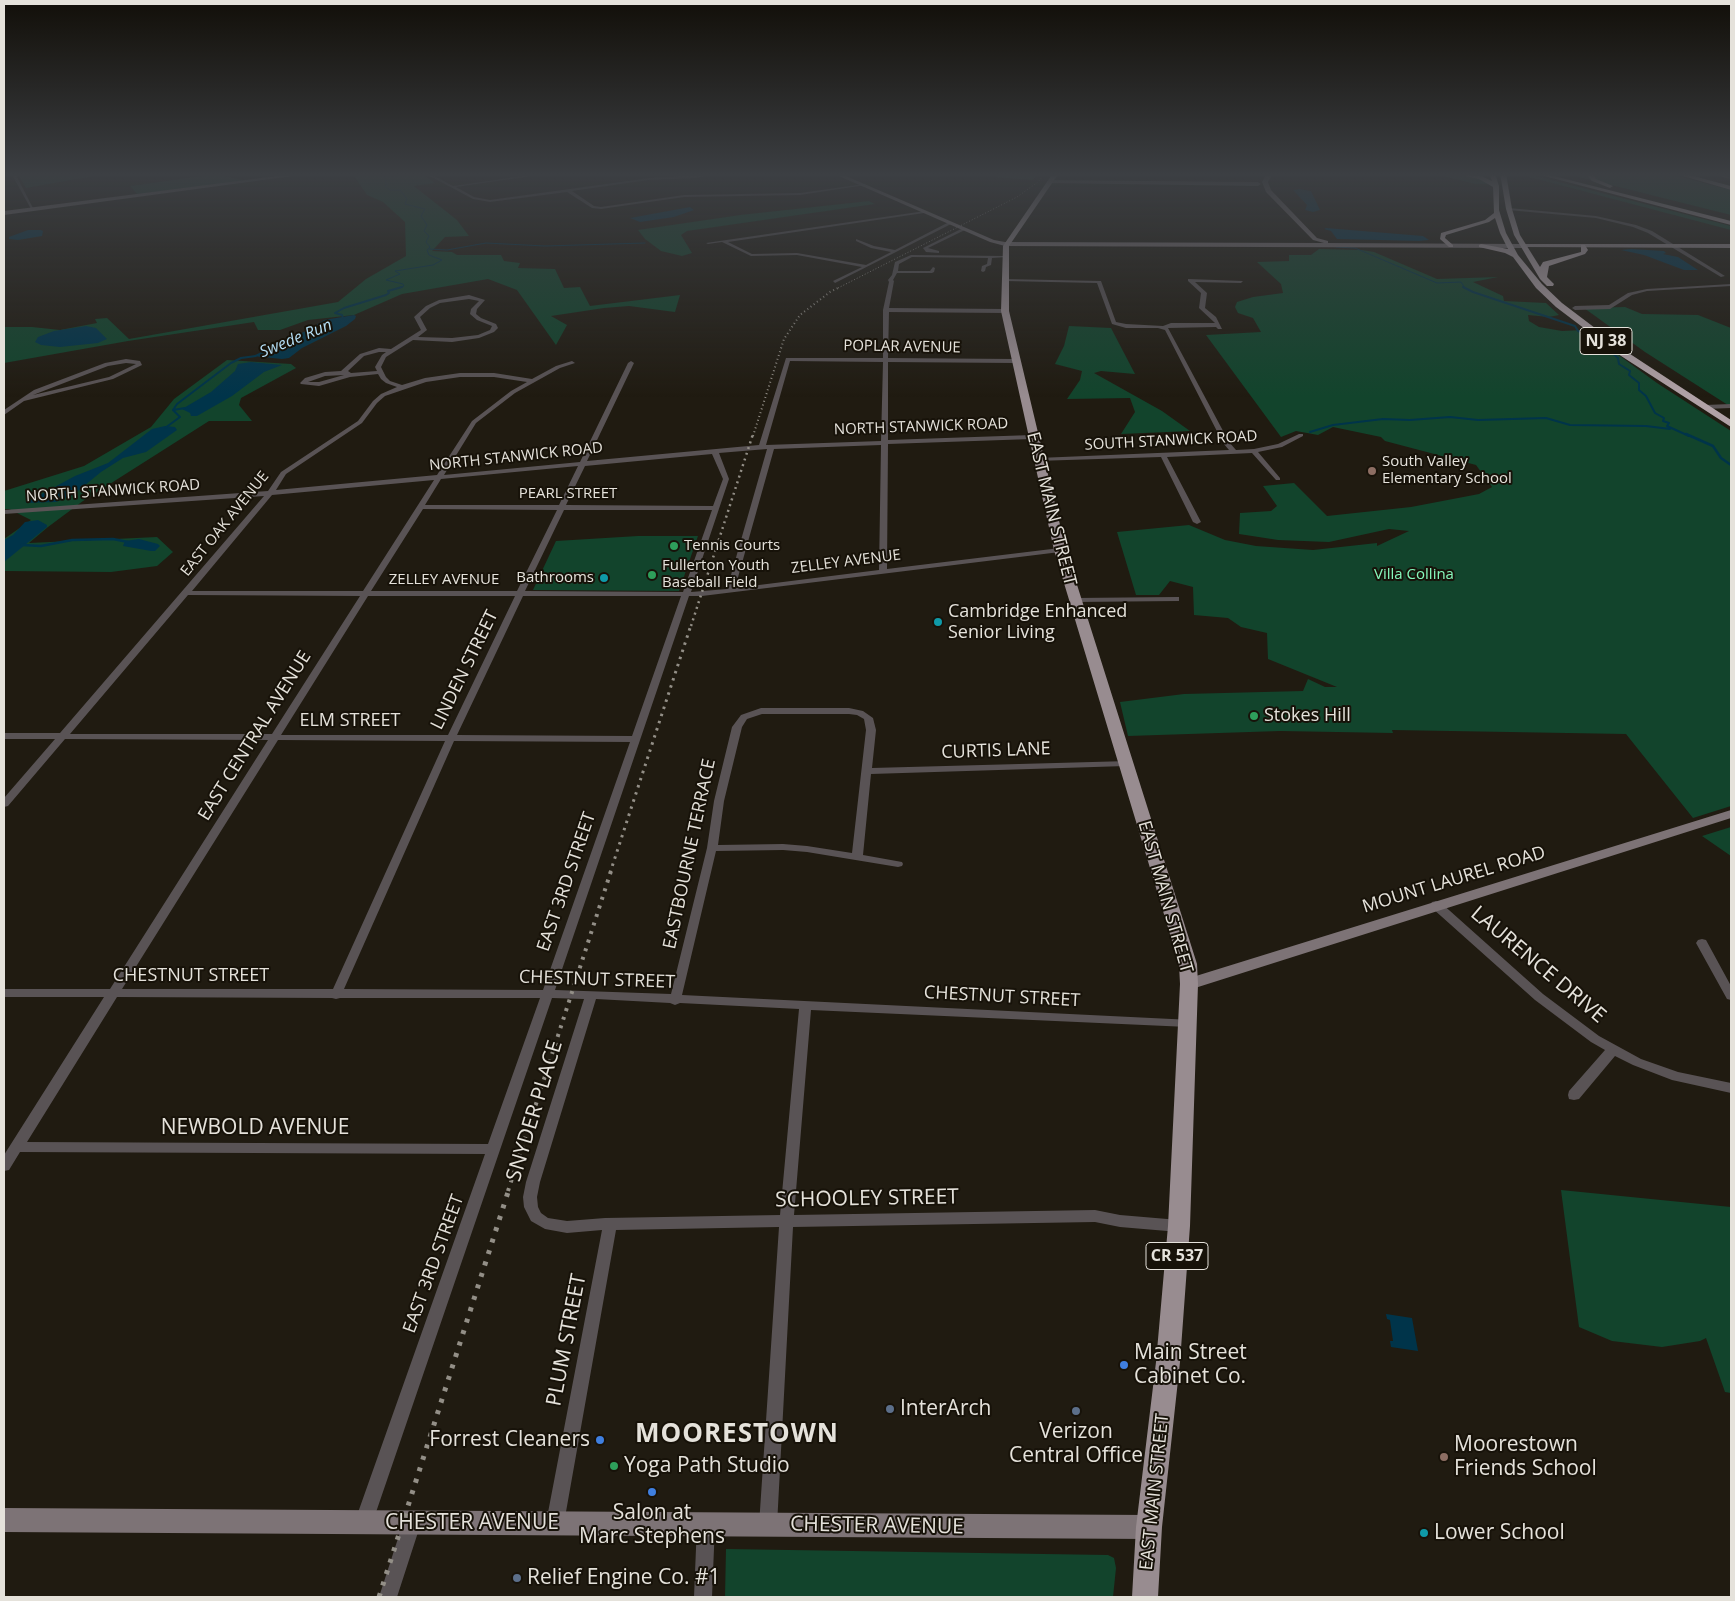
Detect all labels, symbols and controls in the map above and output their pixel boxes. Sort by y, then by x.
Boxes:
water label: Swede Run [257,316,335,362]
road number: NJ 38 [1580,328,1632,354]
street label: POPLAR AVENUE [843,337,961,357]
street label: NORTH STANWICK ROAD [833,415,1009,439]
street label: SOUTH STANWICK ROAD [1084,427,1258,455]
street label: EAST MAIN STREET [1021,430,1081,588]
street label: NORTH STANWICK ROAD [428,439,604,475]
place label: South Valley Elementary School [1382,453,1512,488]
marker: South Valley Elementary School [1366,465,1378,477]
street label: EAST OAK AVENUE [177,468,273,580]
street label: NORTH STANWICK ROAD [25,476,201,506]
street label: PEARL STREET [519,485,617,503]
place label: Tennis Courts [684,537,780,555]
marker: Tennis Courts [668,540,680,552]
street label: ZELLEY AVENUE [790,546,902,578]
place label: Fullerton Youth Baseball Field [662,557,770,592]
park label: Villa Collina [1374,566,1454,584]
place label: Bathrooms [516,569,594,587]
marker: Fullerton Youth Baseball Field [646,569,658,581]
street label: ZELLEY AVENUE [389,571,499,589]
marker: Bathrooms [598,572,610,584]
place label: Cambridge Enhanced Senior Living [948,601,1127,644]
street label: LINDEN STREET [427,607,503,733]
marker: Cambridge Enhanced Senior Living [932,616,944,628]
street label: EAST CENTRAL AVENUE [194,647,316,825]
place label: Stokes Hill [1264,705,1351,727]
street label: ELM STREET [299,710,401,732]
marker: Stokes Hill [1248,710,1260,722]
street label: CURTIS LANE [941,738,1051,764]
street label: EASTBOURNE TERRACE [659,757,721,951]
street label: EAST 3RD STREET [533,810,601,954]
street label: EAST MAIN STREET [1133,818,1197,976]
street label: MOUNT LAUREL ROAD [1360,842,1548,918]
street label: LAURENCE DRIVE [1465,901,1611,1029]
street label: CHESTNUT STREET [113,965,269,987]
street label: CHESTNUT STREET [518,966,676,994]
street label: CHESTNUT STREET [923,982,1081,1012]
street label: SNYDER PLACE [502,1037,568,1185]
street label: NEWBOLD AVENUE [161,1115,349,1141]
street label: SCHOOLEY STREET [775,1185,959,1213]
street label: EAST 3RD STREET [399,1192,469,1336]
road number: CR 537 [1146,1242,1208,1270]
street label: PLUM STREET [542,1272,592,1408]
place label: Main Street Cabinet Co. [1134,1340,1247,1390]
marker: Main Street Cabinet Co. [1118,1359,1130,1371]
place label: InterArch [900,1396,991,1422]
marker: InterArch [884,1403,896,1415]
marker: Verizon Central Office [1070,1405,1082,1417]
street label: EAST MAIN STREET [1136,1413,1174,1571]
district label: MOORESTOWN [634,1419,840,1451]
place label: Verizon Central Office [1009,1419,1143,1469]
place label: Forrest Cleaners [429,1427,590,1453]
place label: Moorestown Friends School [1454,1432,1597,1482]
marker: Forrest Cleaners [594,1434,606,1446]
marker: Moorestown Friends School [1438,1451,1450,1463]
place label: Yoga Path Studio [624,1453,790,1479]
marker: Yoga Path Studio [608,1460,620,1472]
marker: Salon at Marc Stephens [646,1486,658,1498]
place label: Salon at Marc Stephens [579,1500,725,1550]
street label: CHESTER AVENUE [385,1510,559,1536]
street label: CHESTER AVENUE [790,1512,964,1540]
place label: Lower School [1434,1520,1565,1546]
marker: Lower School [1418,1527,1430,1539]
place label: Relief Engine Co. #1 [527,1565,720,1591]
marker: Relief Engine Co. #1 [511,1572,523,1584]

